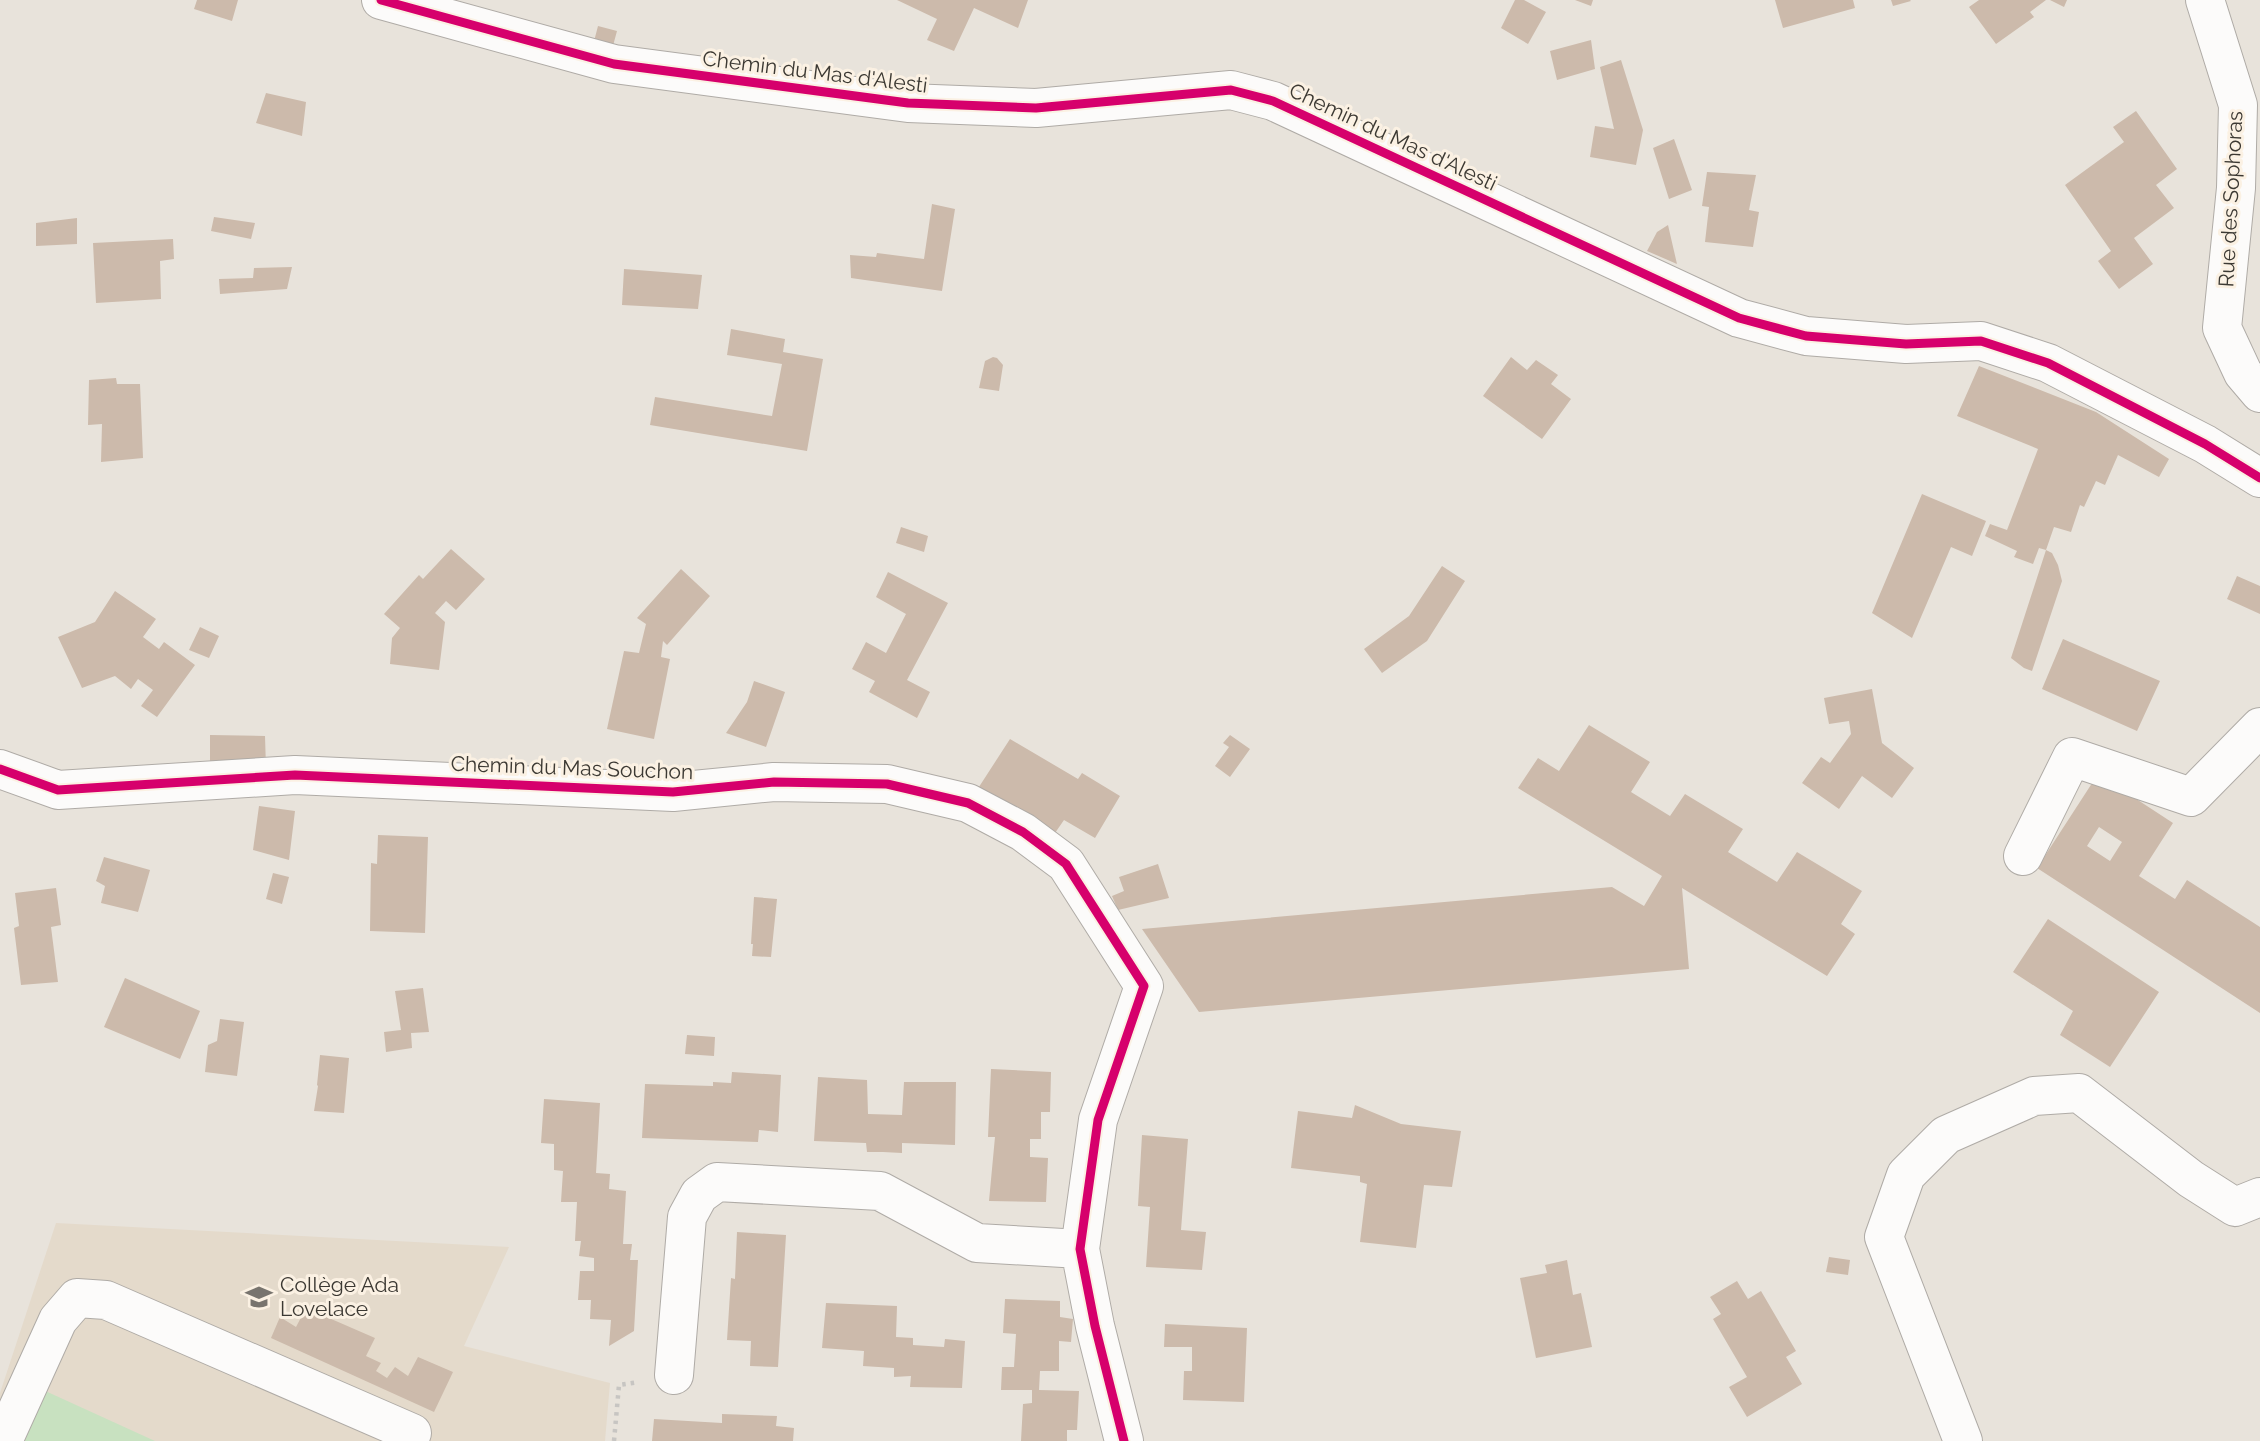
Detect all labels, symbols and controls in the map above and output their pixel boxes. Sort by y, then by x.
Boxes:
street label: Chemin du Mas d'Alesti [701,45,929,98]
street label: Chemin du Mas d'Alesti [1285,77,1501,196]
street label: Rue des Sophoras [2213,110,2248,288]
street label: Chemin du Mas Souchon [450,751,694,784]
place label: Collège Ada Lovelace [280,1272,399,1321]
school or university icon: Collège Ada Lovelace [244,1282,274,1312]

